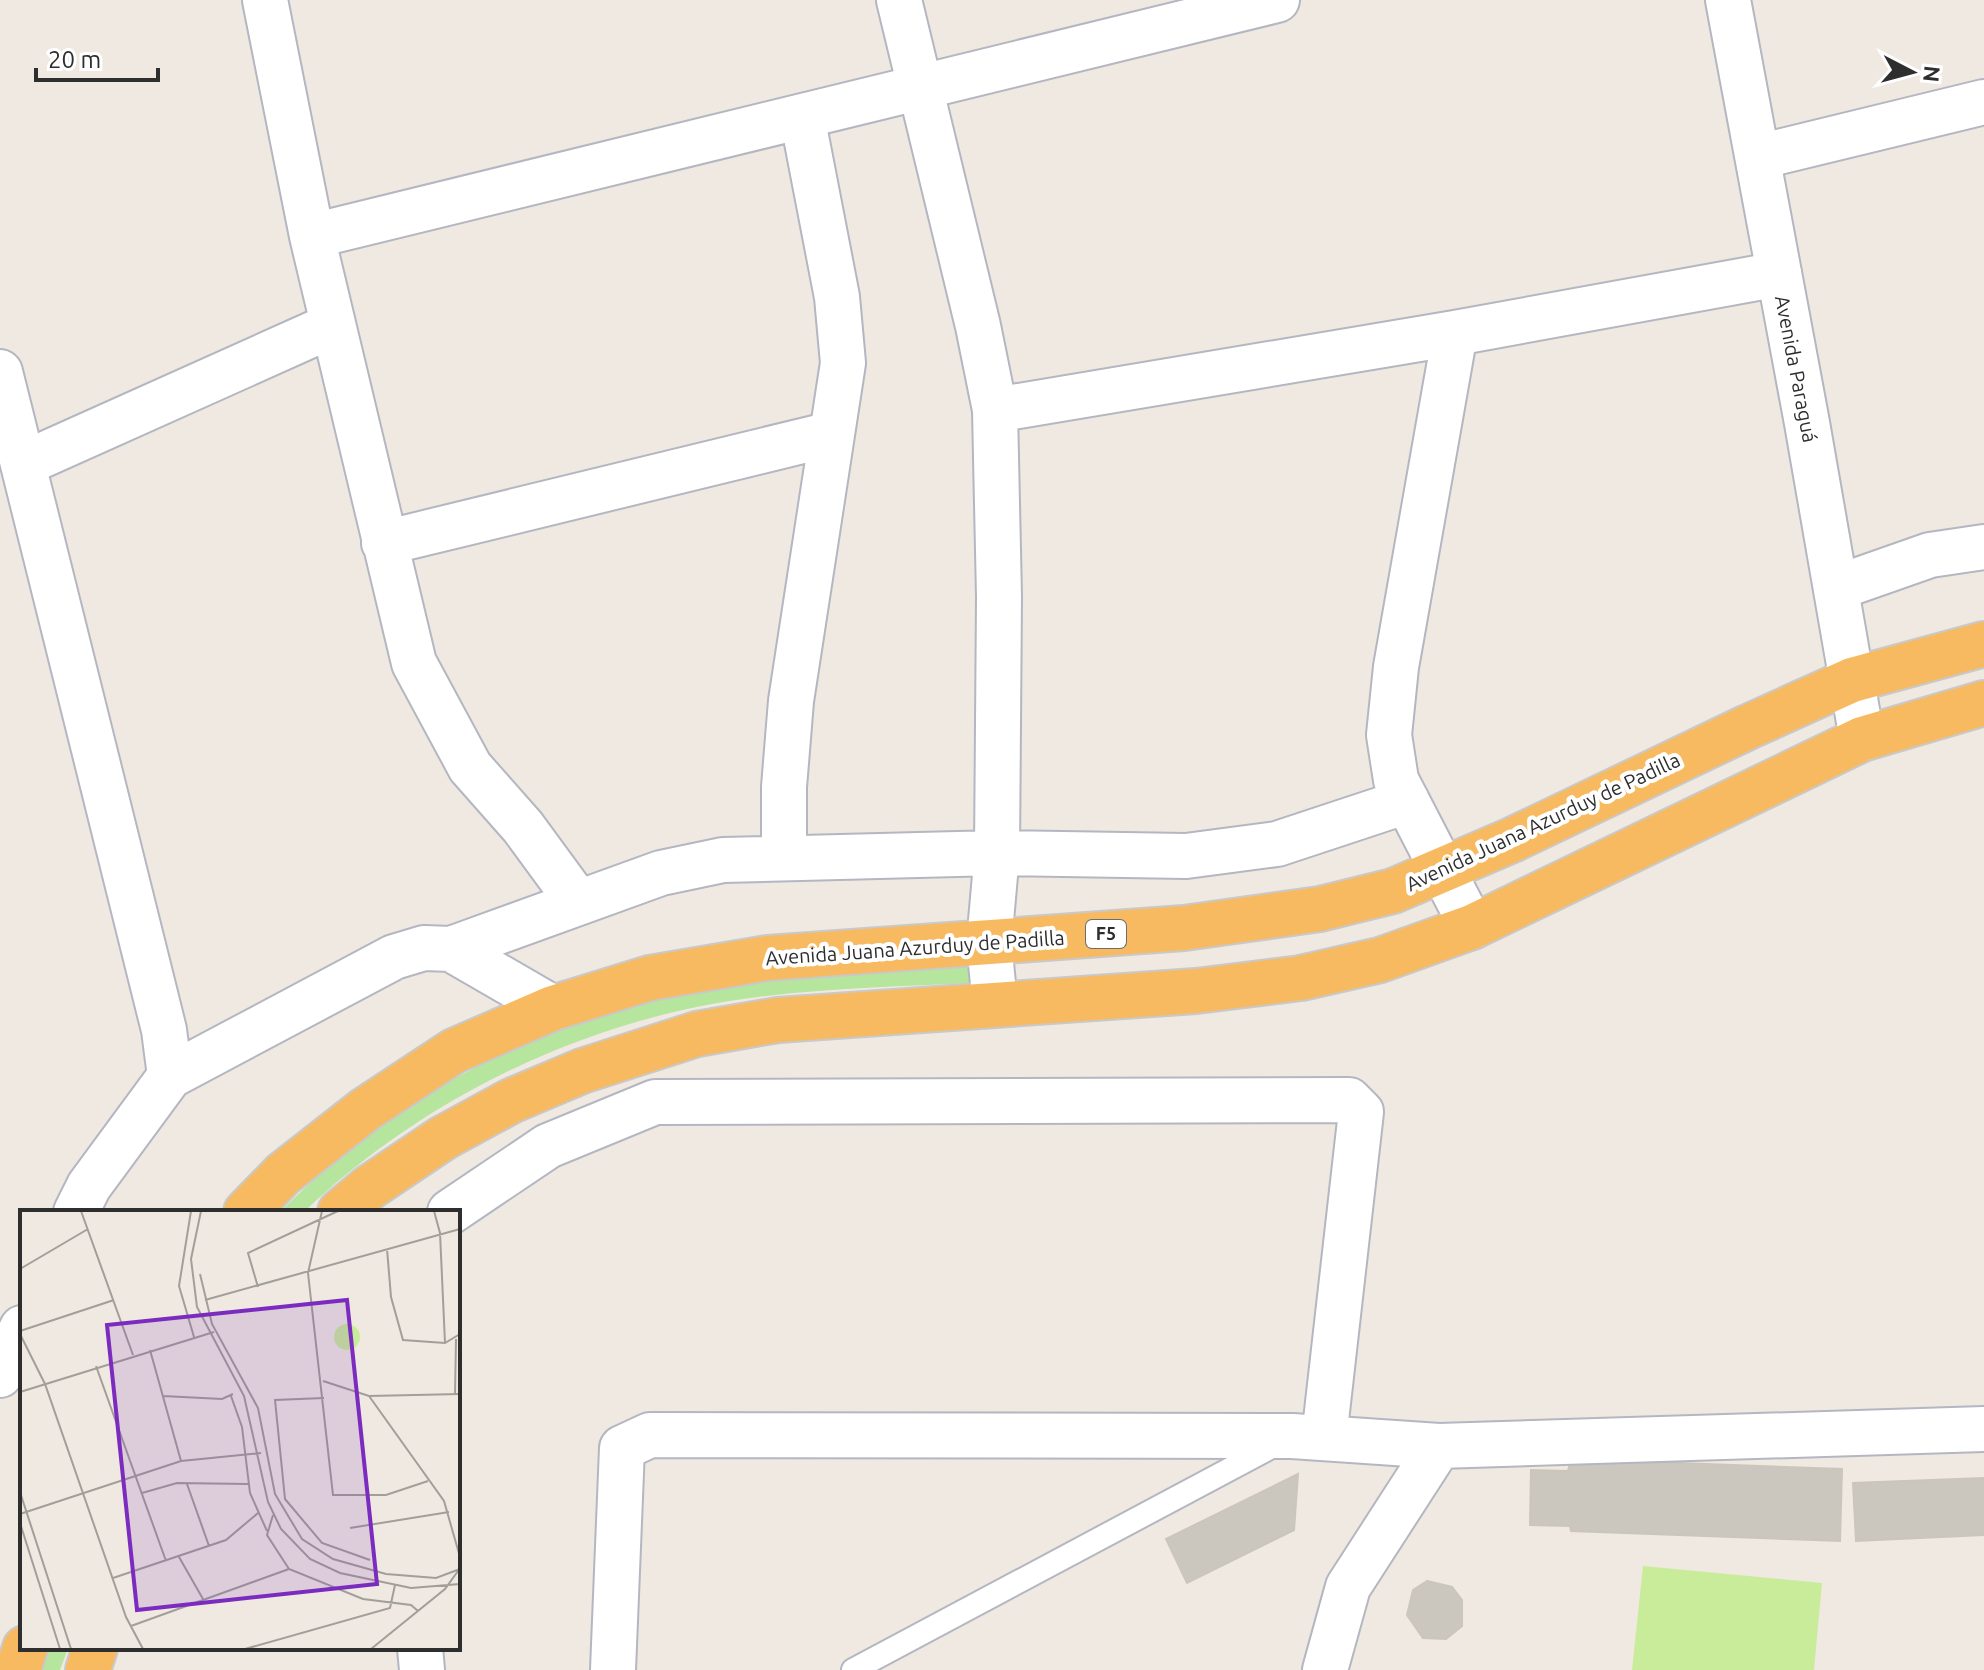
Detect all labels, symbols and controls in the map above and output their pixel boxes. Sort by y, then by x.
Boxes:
scale bar [36,32,158,82]
north arrow [1872,32,1952,112]
text: 20 m [48,46,101,73]
text: N [1919,65,1946,84]
street label: Avenida Paraguá [1771,293,1822,444]
street label: Avenida Juana Azurduy de Padilla [1402,748,1683,895]
road number: F5 [1086,920,1126,948]
street label: Avenida Juana Azurduy de Padilla [765,926,1065,969]
inset map [20,1210,460,1650]

